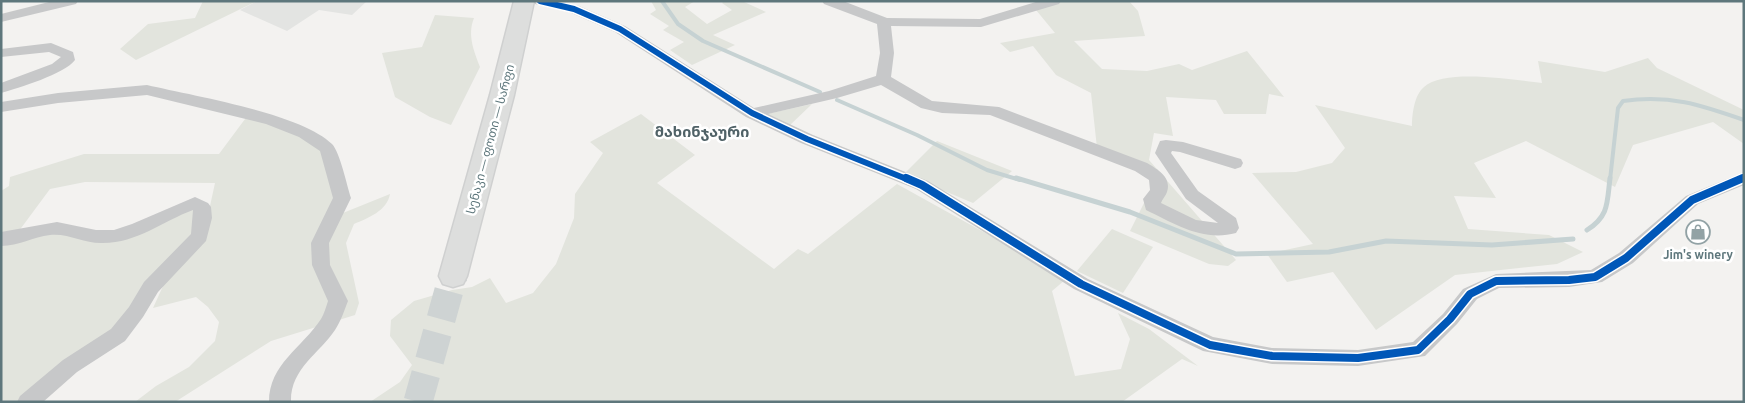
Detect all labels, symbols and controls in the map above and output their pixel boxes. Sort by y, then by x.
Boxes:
street label: სენაკი — ფოთი — სარფი [464,63,517,216]
district label: მახინჯაური [655,123,749,141]
shop icon: Jim's winery [1685,219,1711,245]
place label: Jim's winery [1663,248,1733,261]

